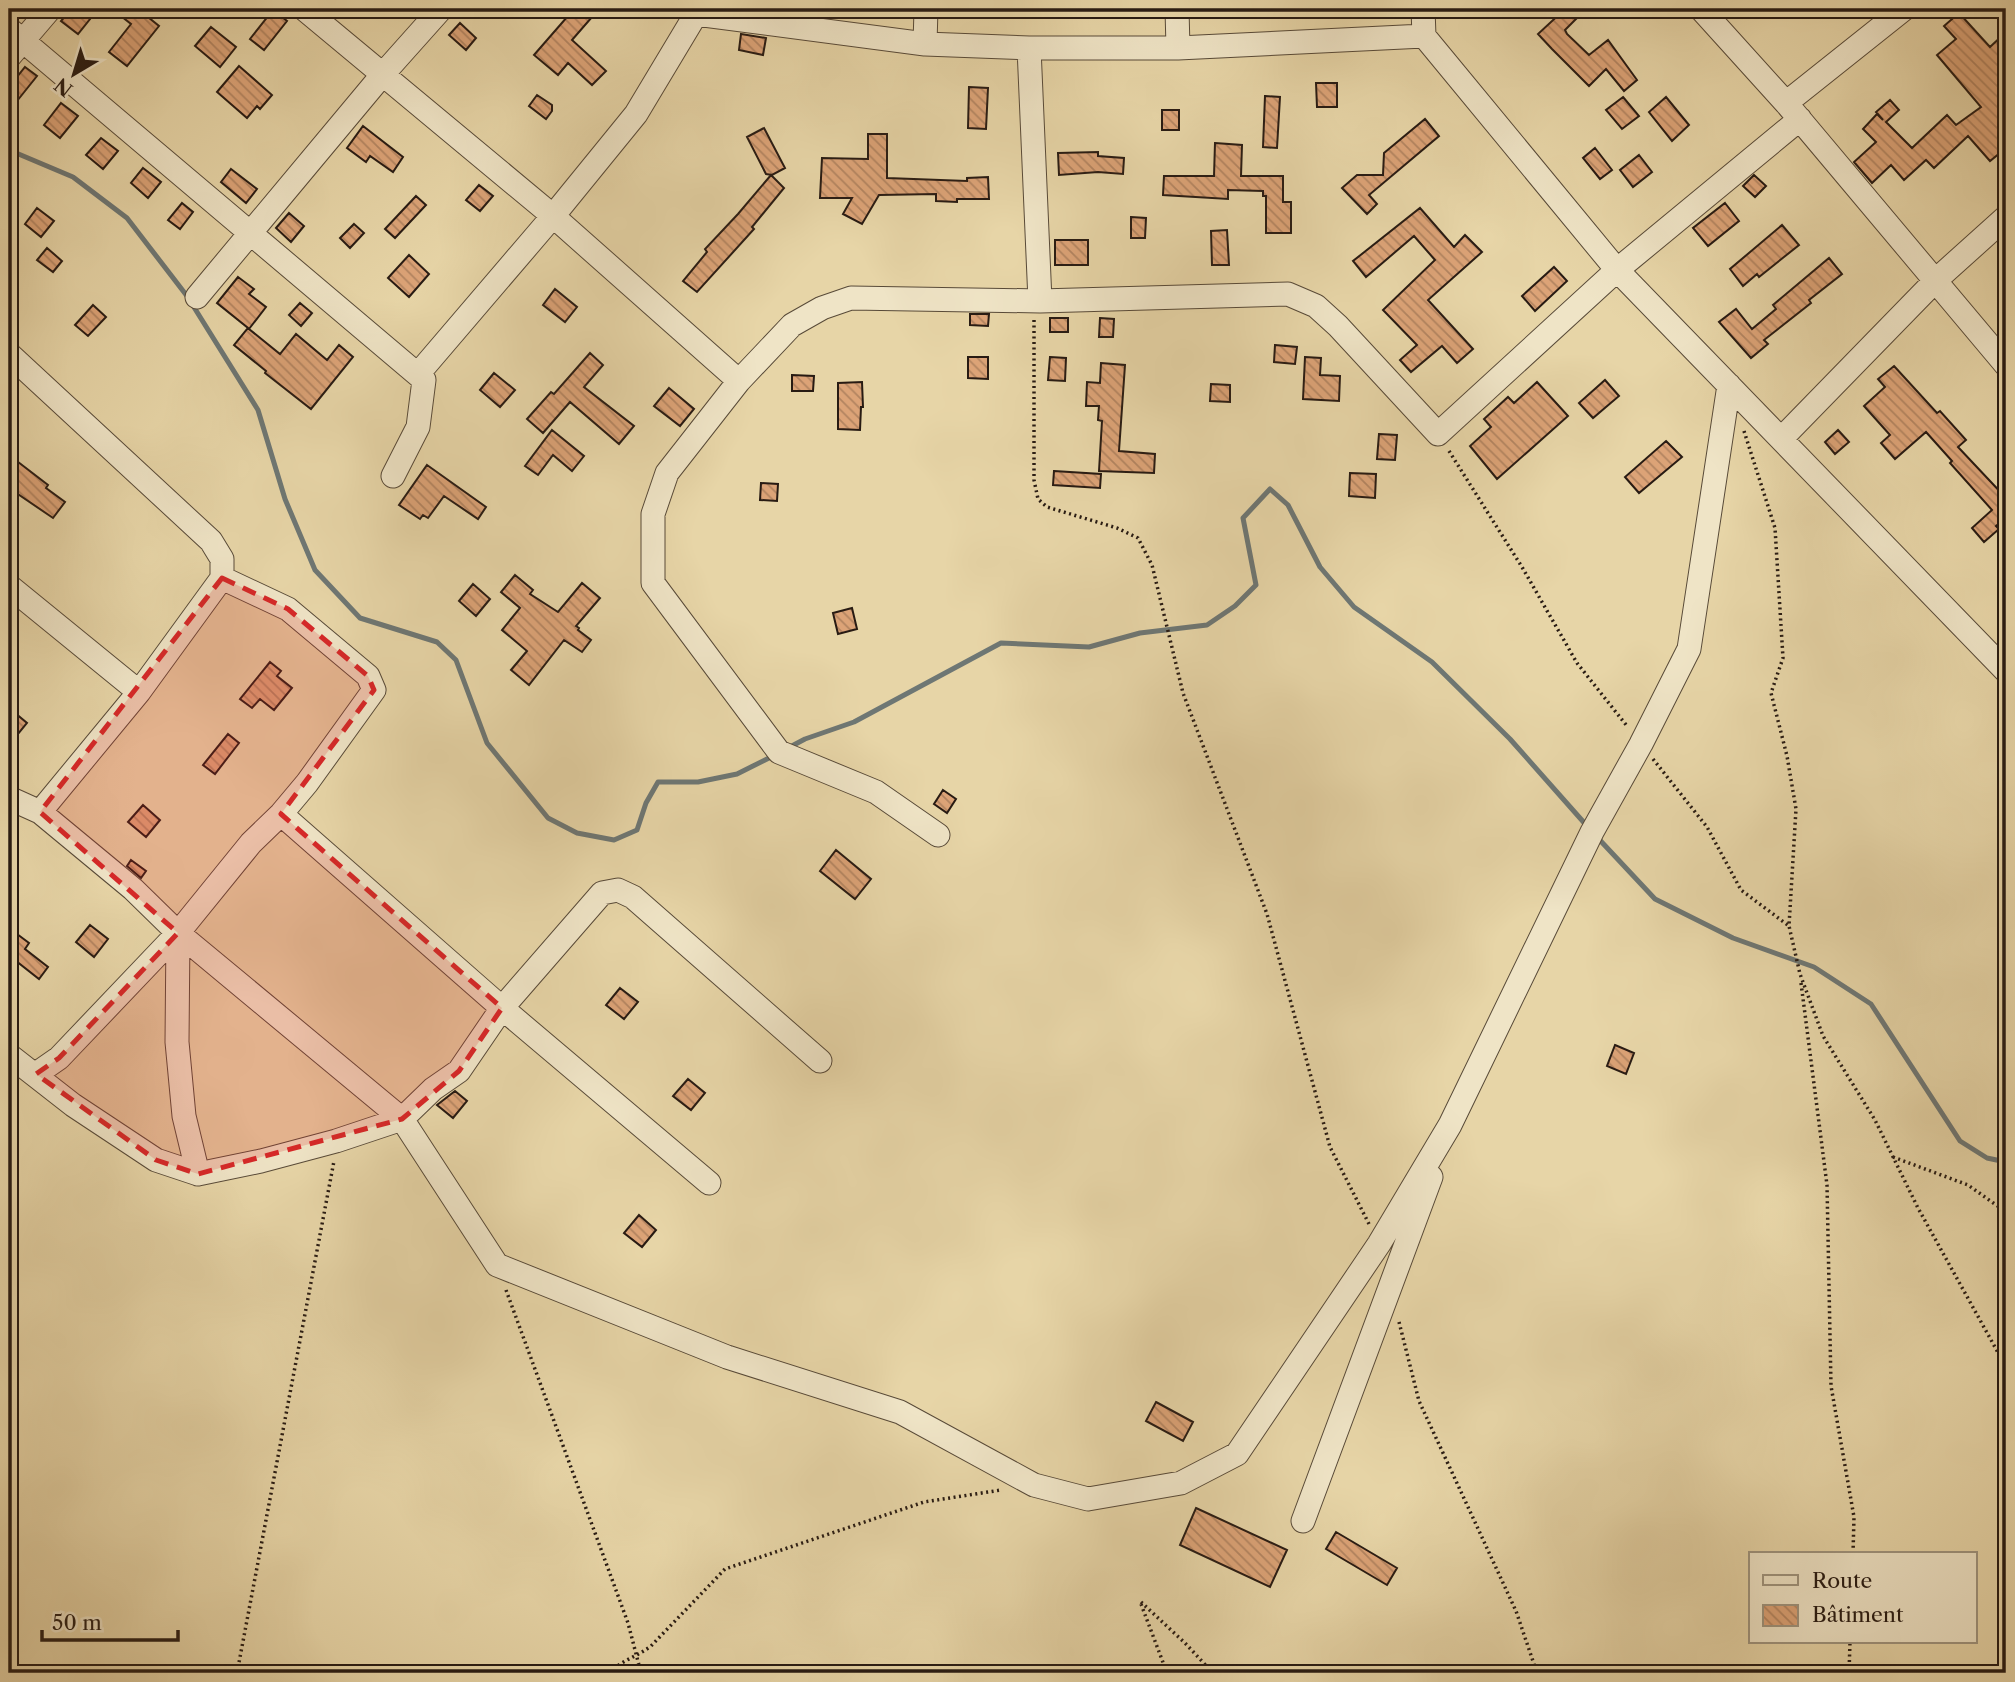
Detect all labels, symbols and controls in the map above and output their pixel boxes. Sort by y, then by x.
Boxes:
north arrow [38,38,108,108]
text: N [50,73,77,101]
legend [1749,1552,1976,1644]
text: Route [1812,1568,1872,1593]
scale bar [42,1598,178,1642]
text: Bâtiment [1812,1602,1904,1627]
text: 50 m [52,1610,102,1635]

